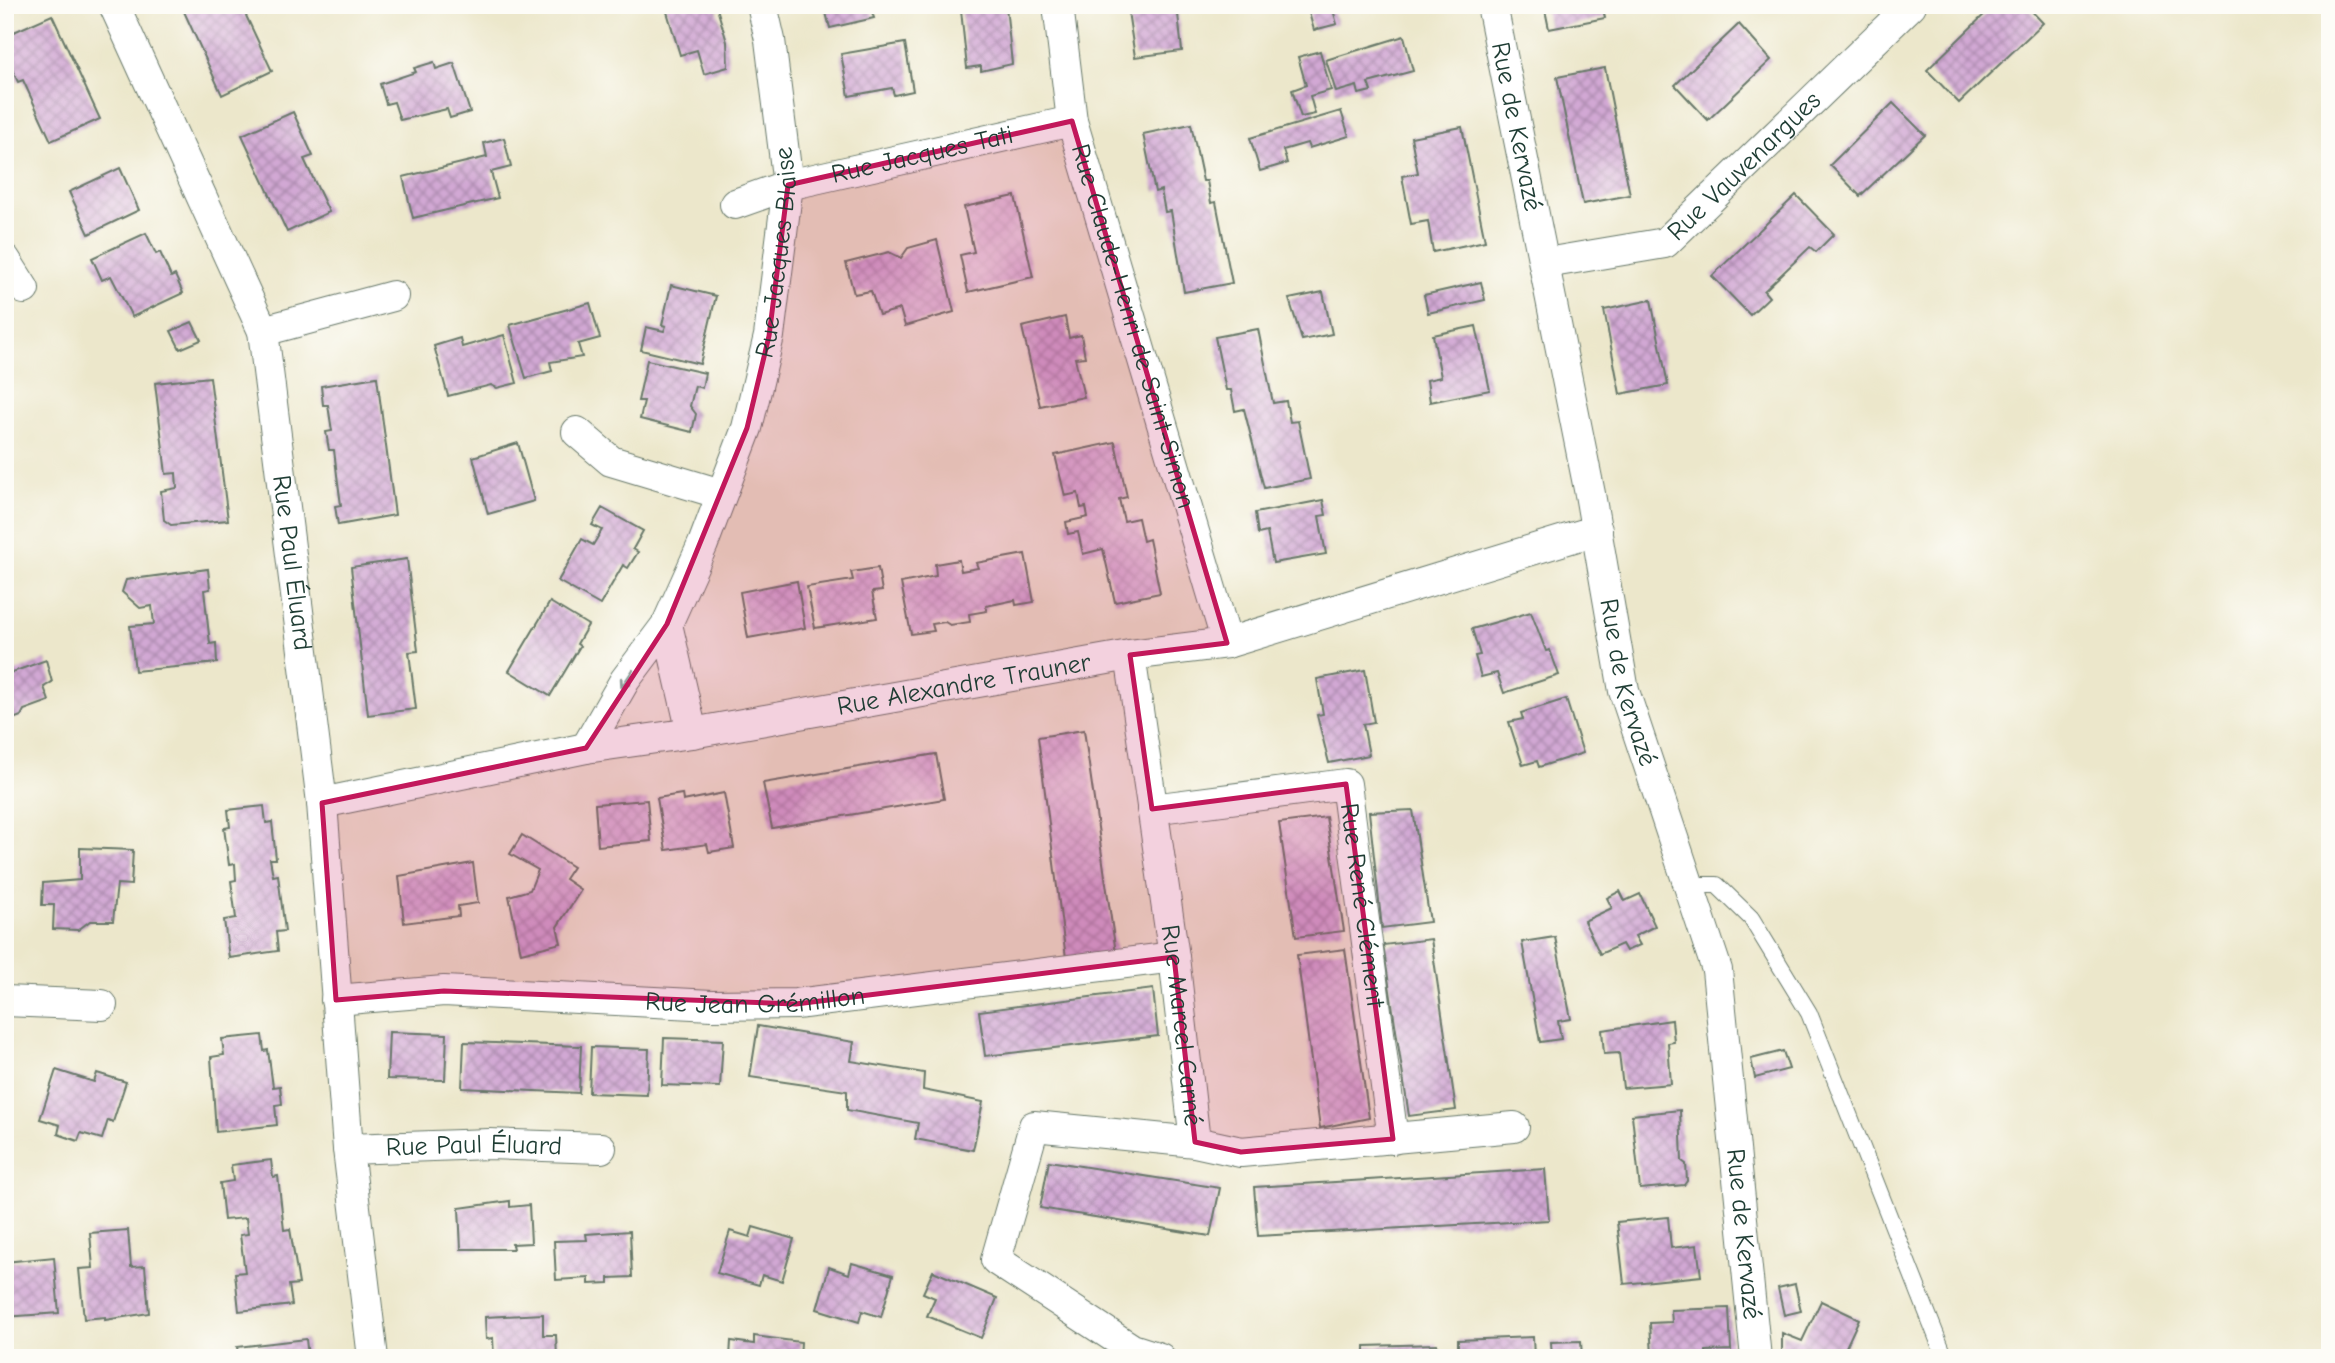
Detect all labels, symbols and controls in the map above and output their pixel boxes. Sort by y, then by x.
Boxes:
street label: Rue de Kervazé [1485,40,1548,214]
street label: Rue Vauvenargues [1661,85,1827,247]
street label: Rue Jacques Tati [829,120,1016,190]
street label: Rue Claude-Henri de Saint-Simon [1065,140,1201,512]
street label: Rue Jacques Blaise [749,145,803,361]
street label: Rue Paul Éluard [266,473,318,652]
street label: Rue de Kervazé [1593,596,1663,770]
street label: Rue Alexandre Trauner [835,647,1094,722]
one-way arrow [619,669,634,688]
street label: Rue René Clément [1334,801,1391,1011]
street label: Rue Marcel Carné [1154,923,1208,1128]
street label: Rue Jean Grémillon [645,981,867,1020]
street label: Rue Paul Éluard [385,1128,563,1163]
street label: Rue de Kervazé [1720,1147,1767,1321]

